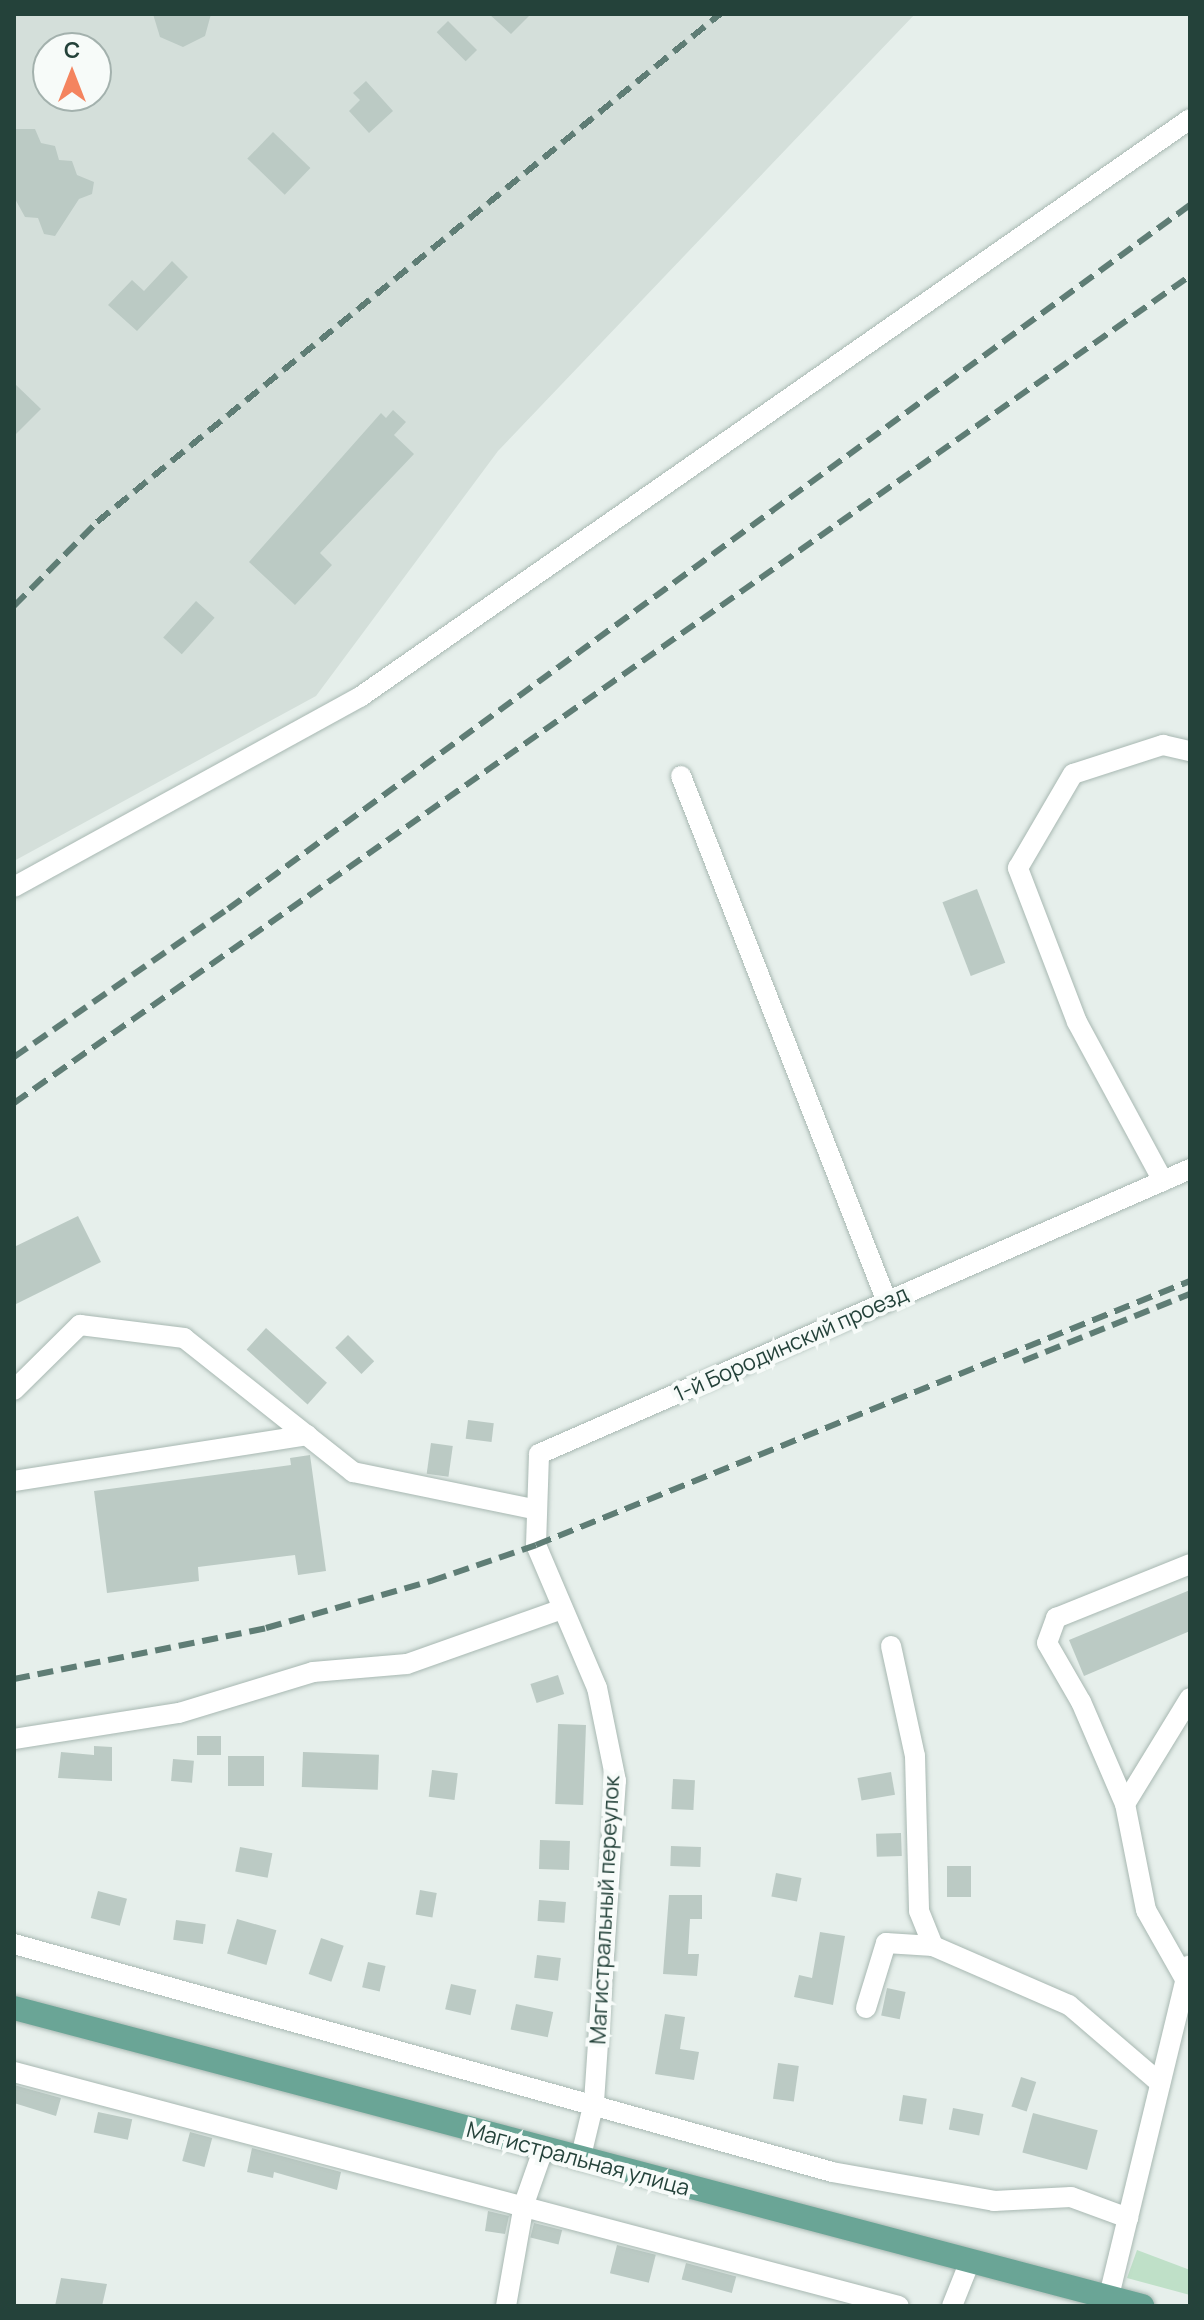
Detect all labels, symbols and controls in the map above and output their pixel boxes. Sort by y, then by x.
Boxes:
north arrow [32,32,112,112]
text: С [64,35,80,65]
street label: 1-й Бородинский проезд [670,1280,912,1408]
street label: Магистральный переулок [585,1775,625,2045]
street label: Магистральная улица [464,2117,692,2201]

